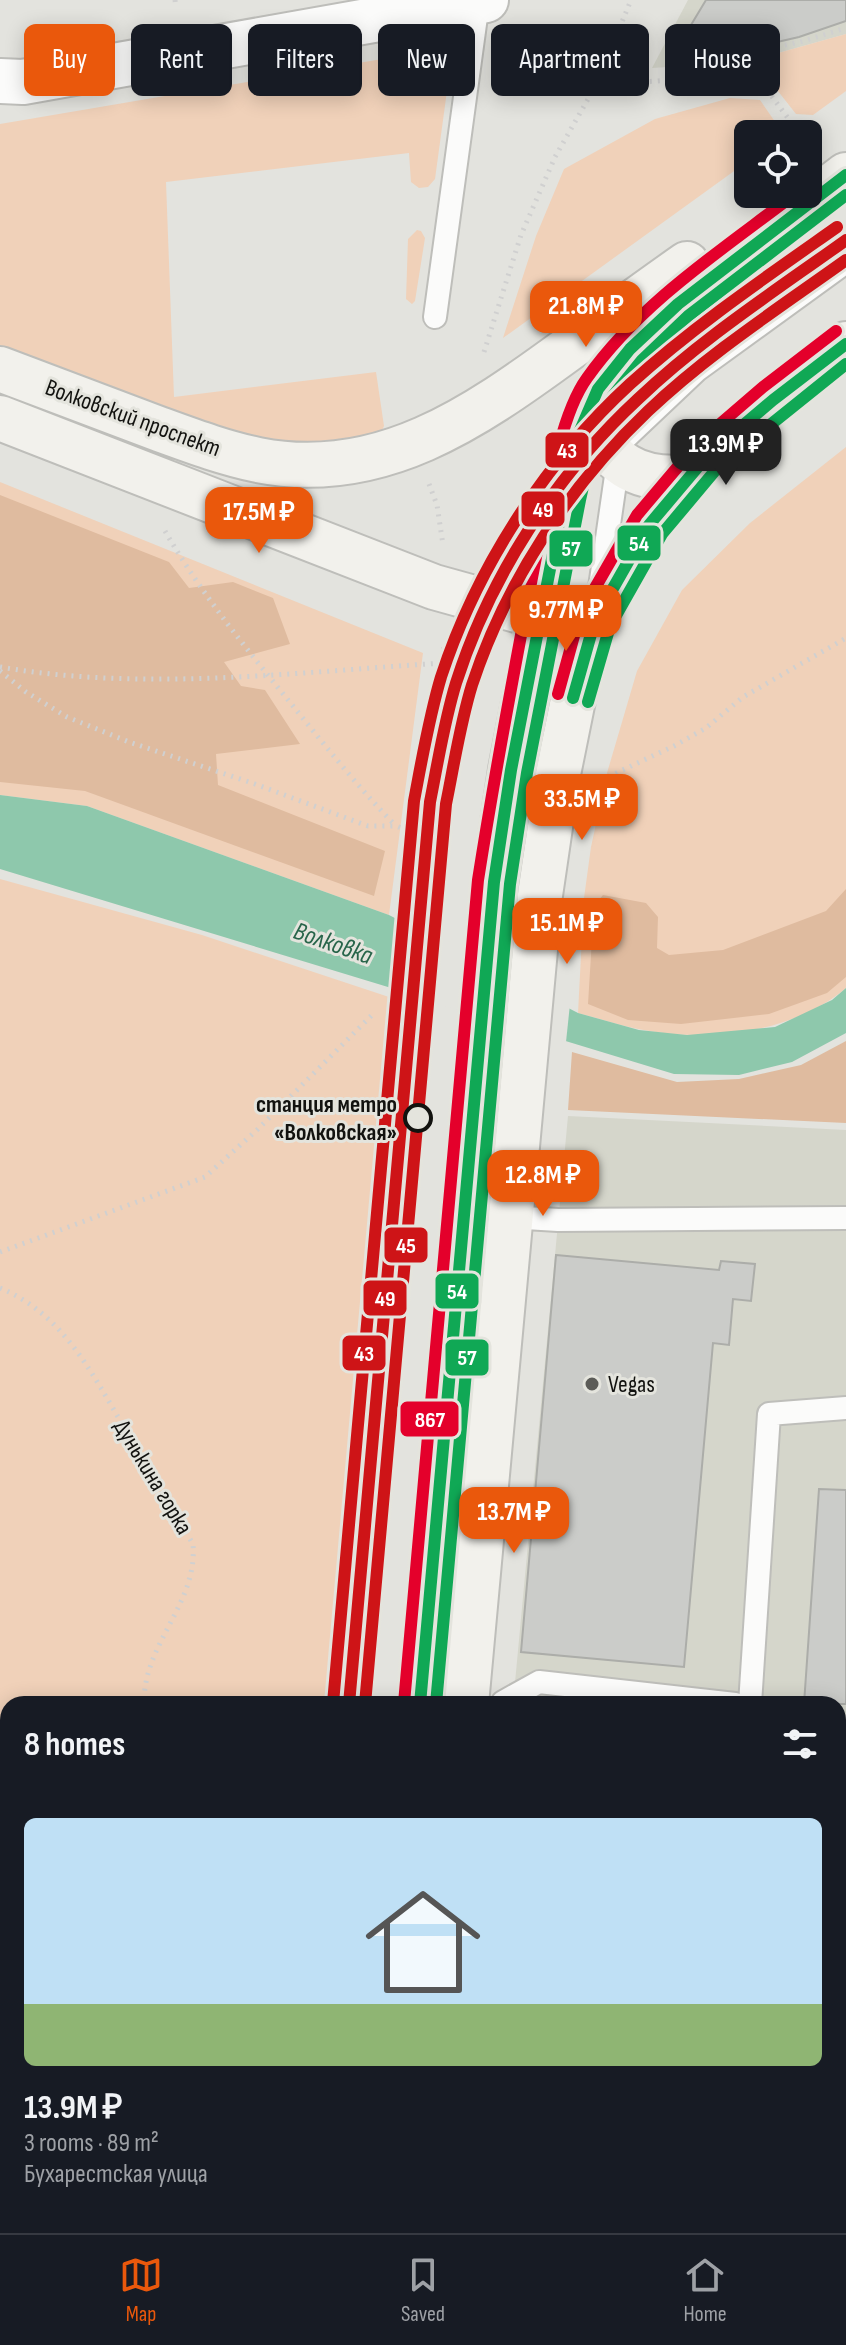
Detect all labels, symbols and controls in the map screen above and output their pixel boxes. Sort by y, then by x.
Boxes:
chip: Buy [24,24,115,96]
chip: Rent [131,24,232,96]
chip: Filters [248,24,362,96]
chip: New [378,24,475,96]
chip: Apartment [491,24,649,96]
chip: House [665,24,780,96]
map controls [734,120,822,208]
button: locate [734,120,822,208]
pin: 21.8M ₽ [512,281,660,349]
text: 21.8M ₽ [548,291,624,322]
street label: Волковский проспект [41,373,225,463]
pin: 13.9M ₽ [652,419,800,487]
text: 13.9M ₽ [688,429,764,460]
line badge: 43 [544,431,590,469]
text: 43 [557,438,577,465]
pin: 17.5M ₽ [185,487,333,555]
line badge: 49 [520,490,566,528]
text: 17.5M ₽ [223,497,295,528]
text: 49 [533,497,553,524]
line badge: 54 [616,524,662,562]
line badge: 57 [548,529,594,568]
text: 54 [629,531,649,558]
text: 57 [561,536,581,563]
pin: 9.77M ₽ [492,585,640,653]
text: 9.77M ₽ [528,595,604,626]
pin: 33.5M ₽ [508,774,656,842]
text: 33.5M ₽ [544,784,620,815]
pin: 15.1M ₽ [493,898,641,966]
text: 15.1M ₽ [530,908,604,939]
water label: Волковка [290,916,377,972]
place label: станция метро «Волковская» [256,1090,397,1147]
marker: станция метро «Волковская» [404,1104,432,1132]
pin: 12.8M ₽ [469,1150,617,1218]
text: 12.8M ₽ [505,1160,581,1191]
line badge: 45 [383,1226,429,1264]
text: 45 [396,1233,416,1260]
line badge: 54 [434,1272,480,1310]
line badge: 49 [362,1279,408,1317]
text: 54 [447,1279,467,1306]
text: 49 [375,1286,395,1313]
line badge: 43 [341,1334,387,1372]
line badge: 57 [444,1338,490,1377]
text: 43 [354,1341,374,1368]
text: 57 [457,1345,477,1372]
place label: Vegas [608,1370,655,1399]
marker: Vegas [583,1375,601,1393]
line badge: 867 [399,1400,460,1438]
text: 867 [415,1407,446,1434]
street label: Дунькина горка [107,1414,199,1540]
pin: 13.7M ₽ [440,1487,588,1555]
text: 13.7M ₽ [477,1497,551,1528]
icon: filters [778,1722,822,1766]
text: 8 homes [24,1724,125,1765]
icon: home [351,1870,495,2014]
text: 13.9M ₽ [24,2087,123,2128]
text: 3 rooms · 89 m² [24,2128,159,2159]
text: Бухарестская улица [24,2159,208,2190]
tab: Map [119,2253,163,2328]
tab: Saved [401,2253,445,2328]
tab: Home [683,2253,727,2328]

